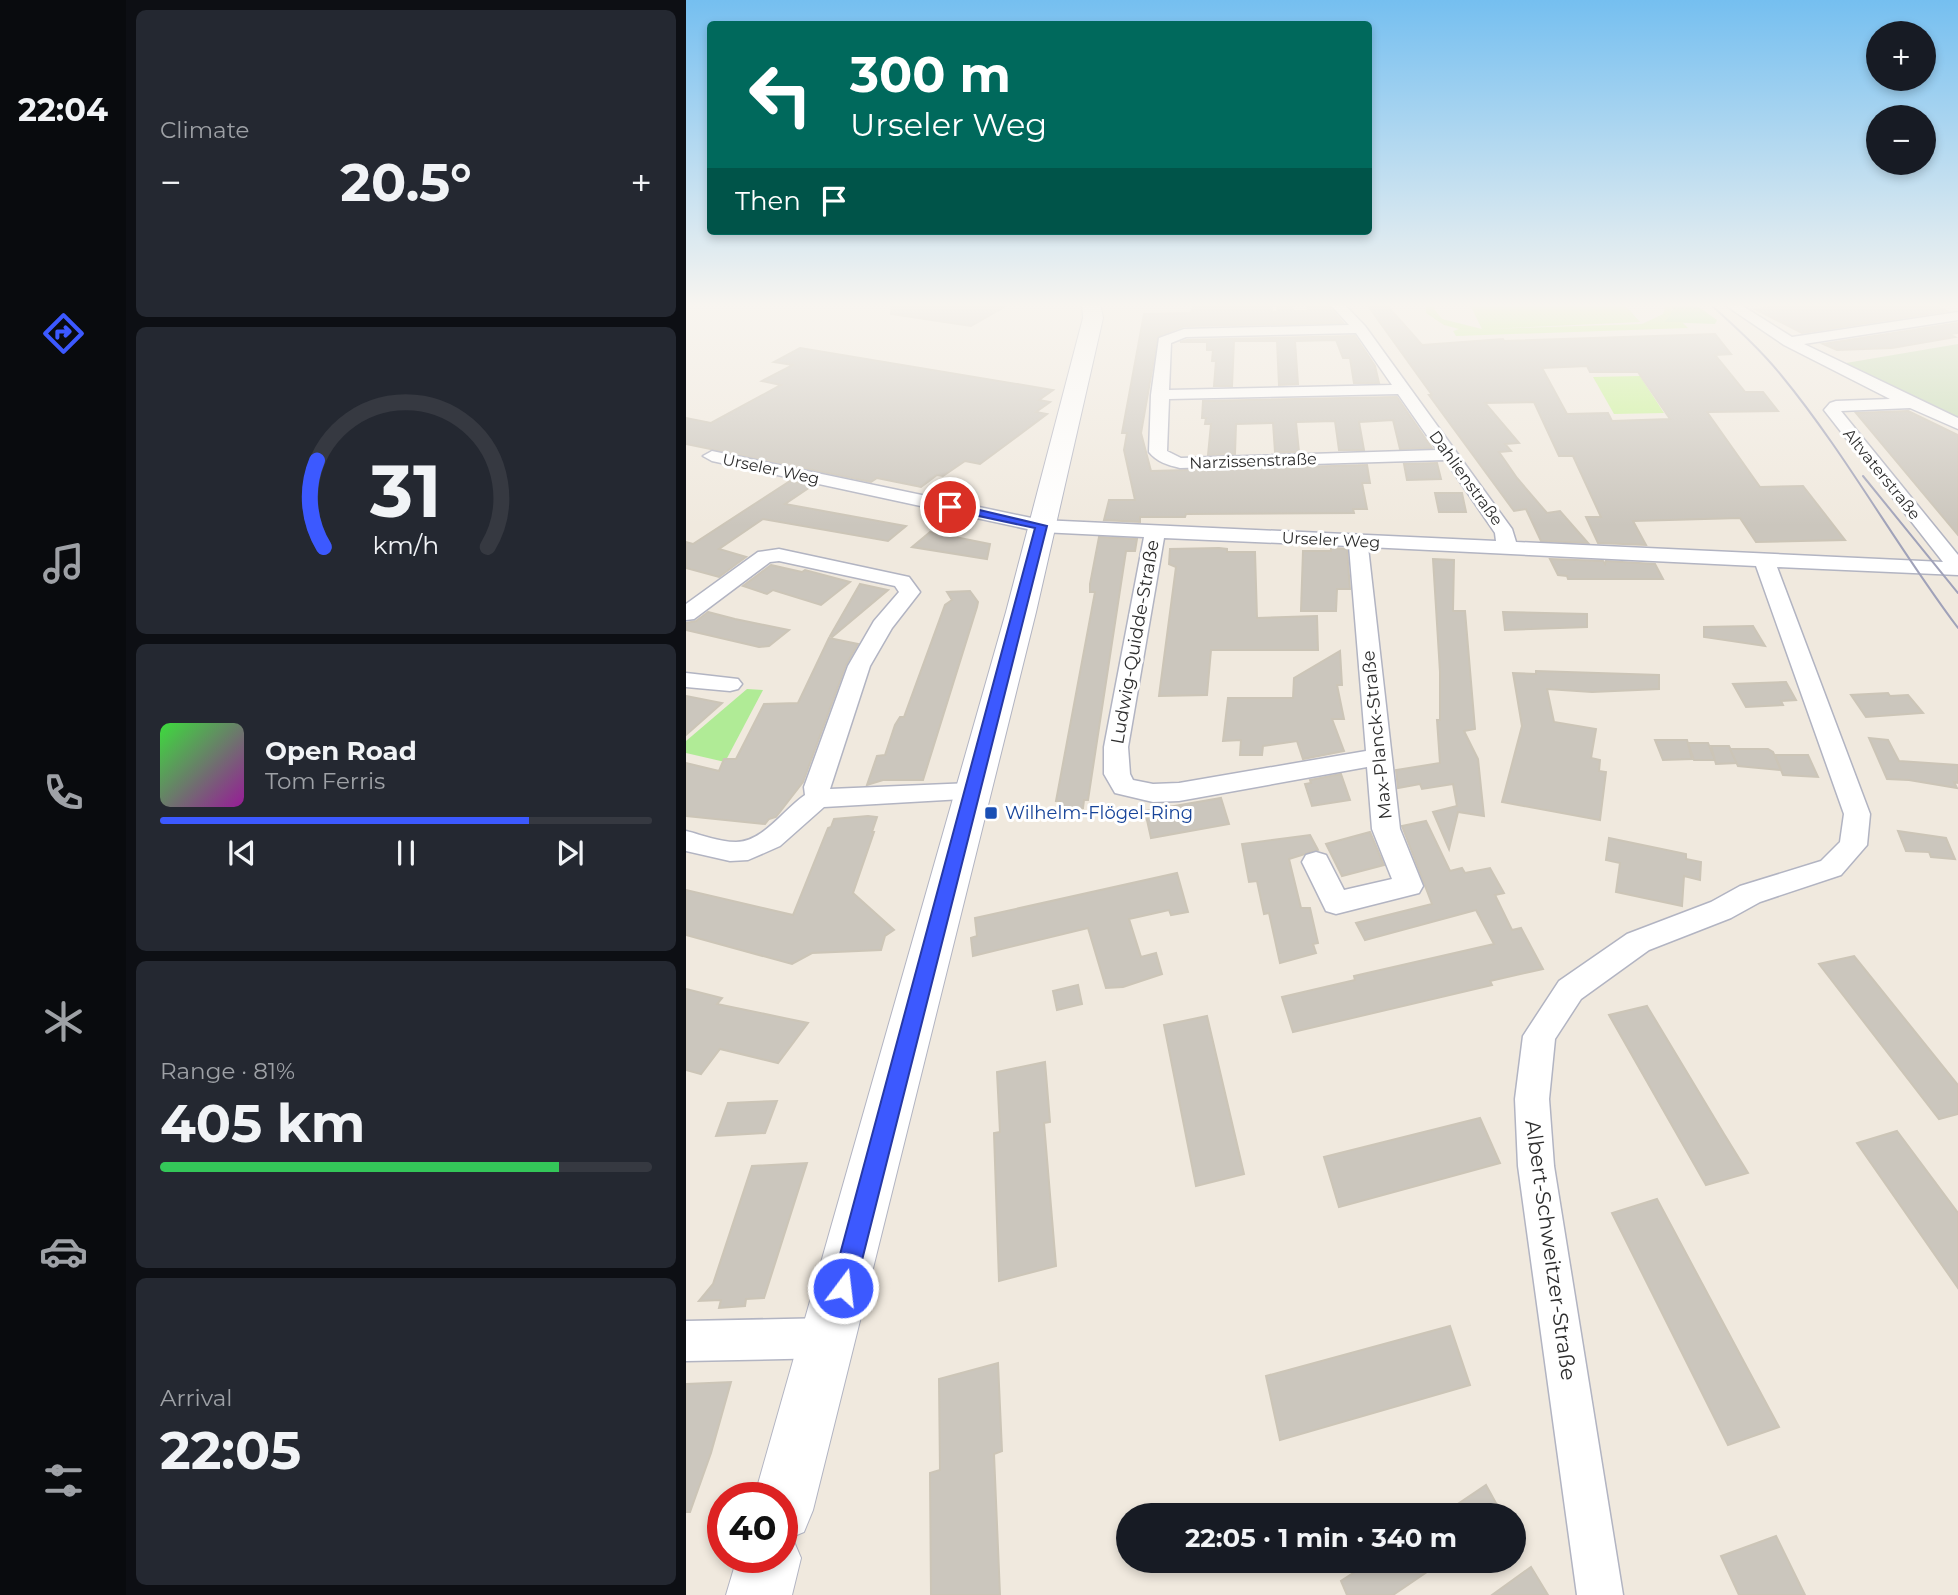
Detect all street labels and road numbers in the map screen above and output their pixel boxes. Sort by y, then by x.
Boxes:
street label: Altvaterstraße [1839,425,1925,523]
street label: Dahlienstraße [1425,427,1507,529]
street label: Urseler Weg [721,449,821,489]
street label: Narzissenstraße [1189,449,1317,473]
street label: Urseler Weg [1281,528,1381,552]
street label: Ludwig-Quidde-Straße [1106,538,1164,746]
street label: Max-Planck-Straße [1357,649,1397,821]
street label: Albert-Schweitzer-Straße [1520,1118,1582,1382]

